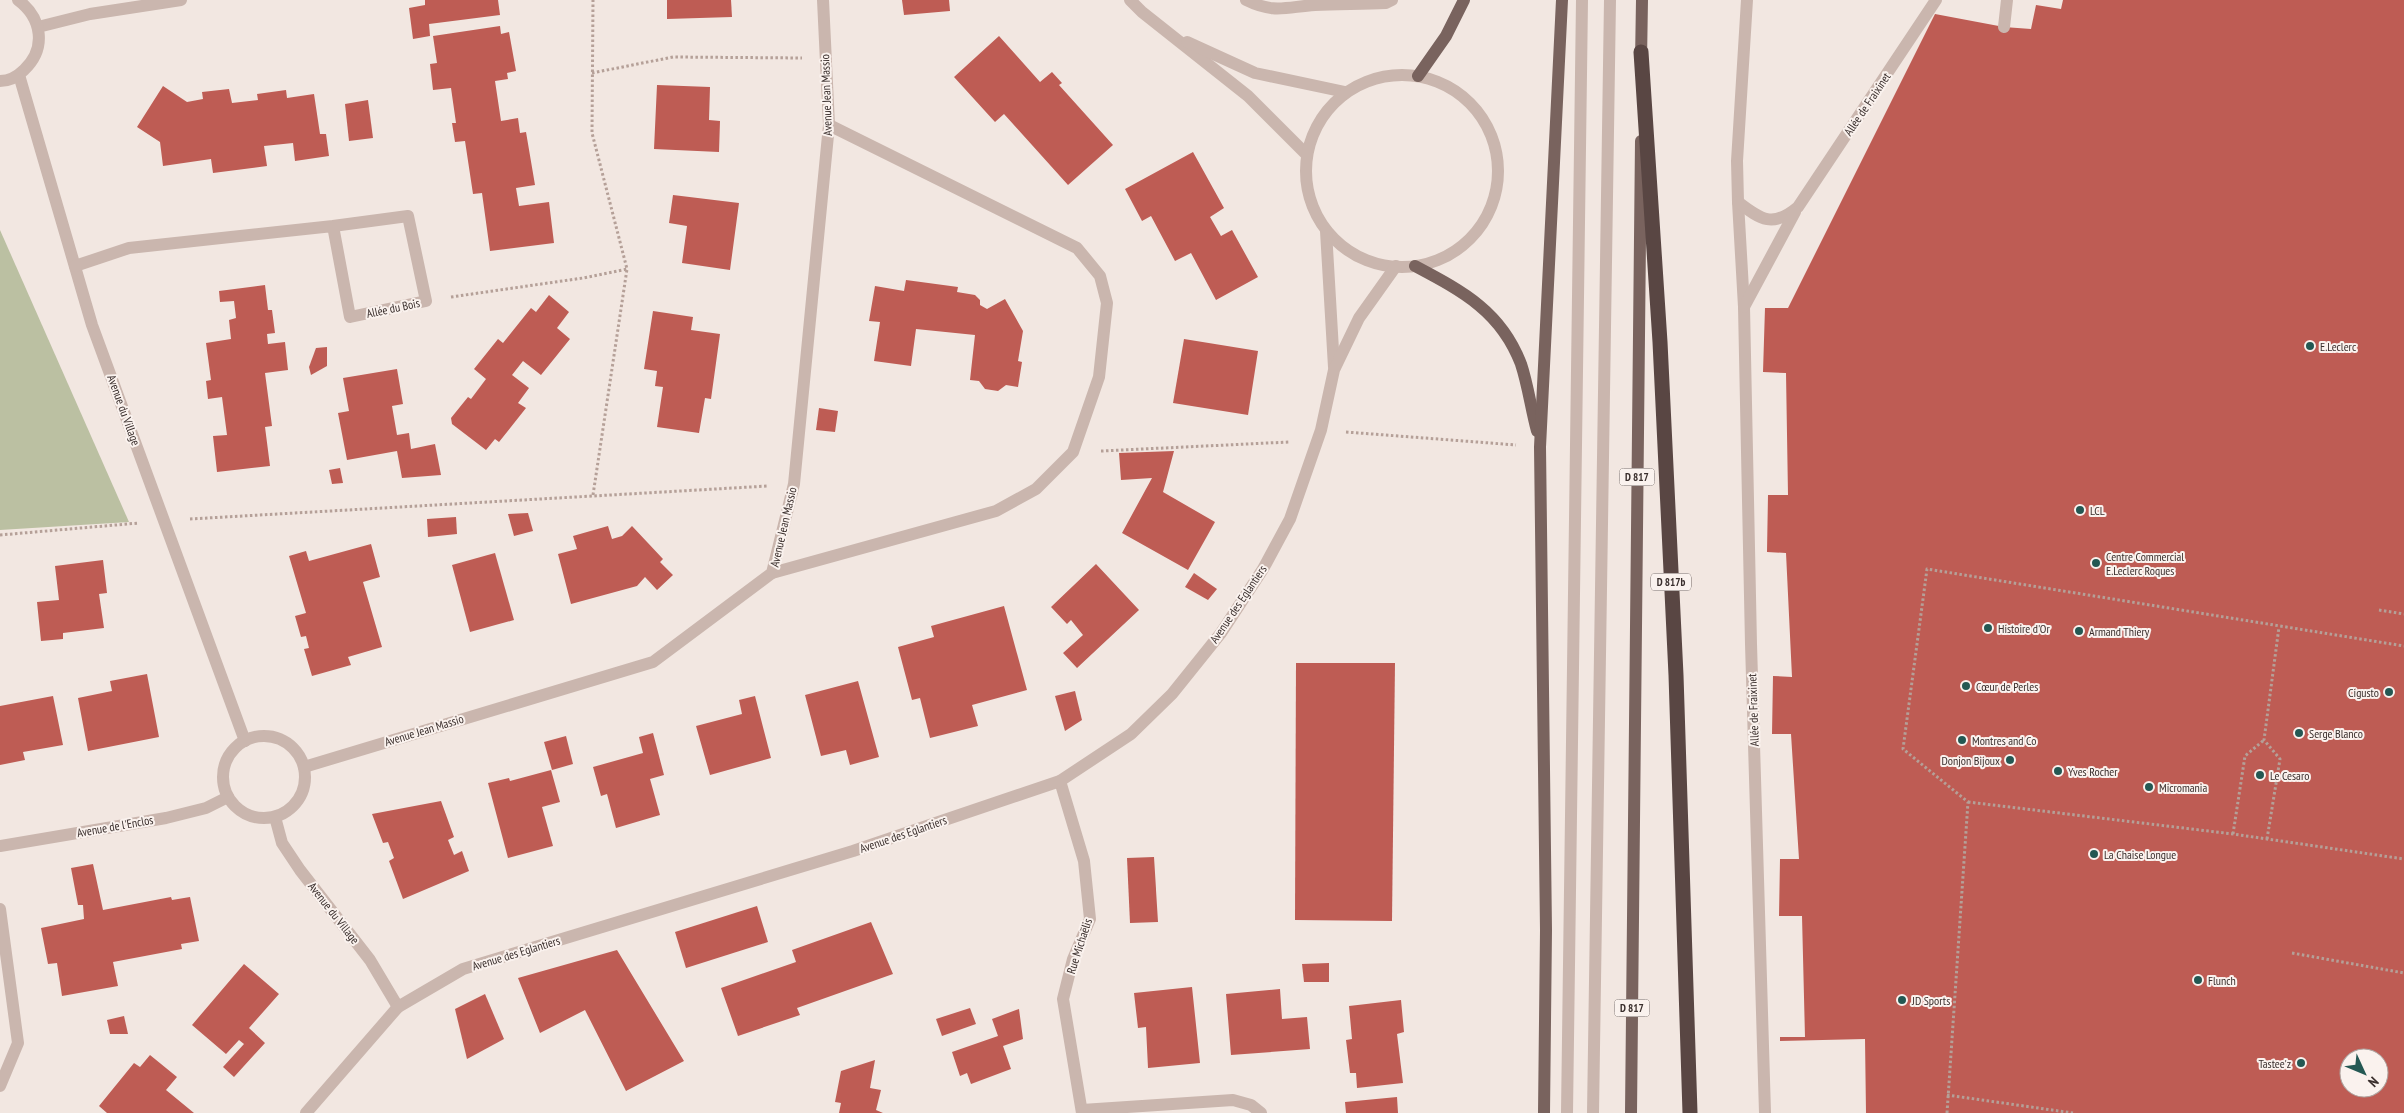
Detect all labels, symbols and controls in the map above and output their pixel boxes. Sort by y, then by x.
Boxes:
street label: Avenue Jean Massio [817,54,835,136]
street label: Allée de Fraixinet [1840,69,1894,138]
street label: Allée du Bois [365,295,421,321]
place label: E.Leclerc [2320,339,2357,354]
marker: E.Leclerc [2304,340,2316,352]
street label: Avenue du Village [104,373,144,447]
road number: D 817 [1620,468,1654,486]
street label: Avenue Jean Massio [767,486,799,568]
place label: LCL [2090,503,2105,518]
marker: LCL [2074,504,2086,516]
place label: Centre Commercial E.Leclerc Roques [2106,549,2184,578]
marker: Centre Commercial E.Leclerc Roques [2090,557,2102,569]
street label: Avenue des Eglantiers [1206,562,1270,646]
road number: D 817b [1651,574,1691,590]
place label: Histoire d'Or [1998,621,2050,636]
marker: Histoire d'Or [1982,622,1994,634]
place label: Armand Thiery [2089,624,2150,639]
marker: Armand Thiery [2073,625,2085,637]
street label: Allée de Fraixinet [1744,673,1762,747]
place label: Cœur de Perles [1976,679,2038,694]
marker: Cœur de Perles [1960,680,1972,692]
place label: Cigusto [2348,685,2379,700]
marker: Cigusto [2383,686,2395,698]
street label: Avenue Jean Massio [383,711,465,749]
place label: Serge Blanco [2309,726,2363,741]
marker: Serge Blanco [2293,727,2305,739]
place label: Montres and Co [1972,733,2036,748]
marker: Montres and Co [1956,734,1968,746]
place label: Donjon Bijoux [1941,753,2000,768]
marker: Donjon Bijoux [2004,754,2016,766]
place label: Yves Rocher [2068,764,2118,779]
marker: Yves Rocher [2052,765,2064,777]
place label: Le Cesaro [2270,768,2309,783]
marker: Le Cesaro [2254,769,2266,781]
place label: Micromania [2159,780,2207,795]
marker: Micromania [2143,781,2155,793]
street label: Avenue de l'Enclos [76,812,154,840]
street label: Avenue des Eglantiers [858,812,948,856]
place label: La Chaise Longue [2104,847,2176,862]
marker: La Chaise Longue [2088,848,2100,860]
street label: Avenue du Village [305,879,363,947]
street label: Rue Michaëlis [1063,916,1095,976]
street label: Avenue des Eglantiers [470,933,562,973]
place label: Flunch [2208,973,2236,988]
marker: Flunch [2192,974,2204,986]
place label: JD Sports [1911,993,1950,1008]
marker: JD Sports [1896,994,1908,1006]
road number: D 817 [1614,1000,1650,1016]
north arrow [2339,1048,2389,1098]
place label: Tastee'z [2258,1056,2291,1071]
marker: Tastee'z [2295,1057,2307,1069]
text: N [2364,1073,2382,1091]

